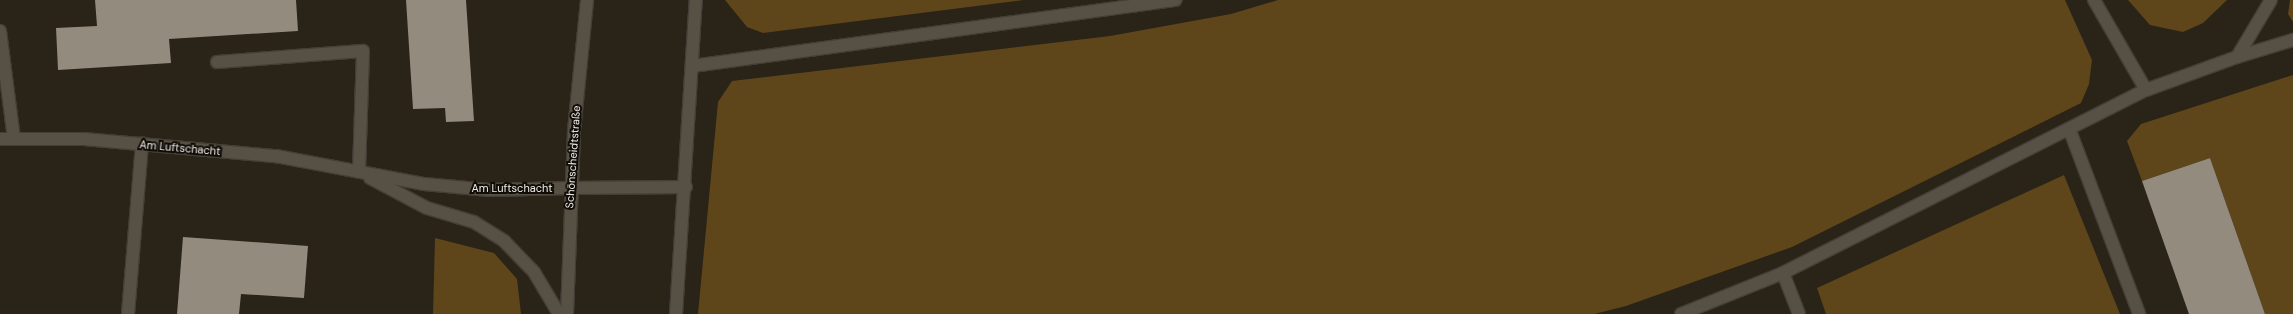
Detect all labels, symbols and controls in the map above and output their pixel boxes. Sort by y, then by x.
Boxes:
street label: Schönscheidtstraße [563,105,583,209]
street label: Am Luftschacht [139,138,221,158]
street label: Am Luftschacht [471,181,553,195]

